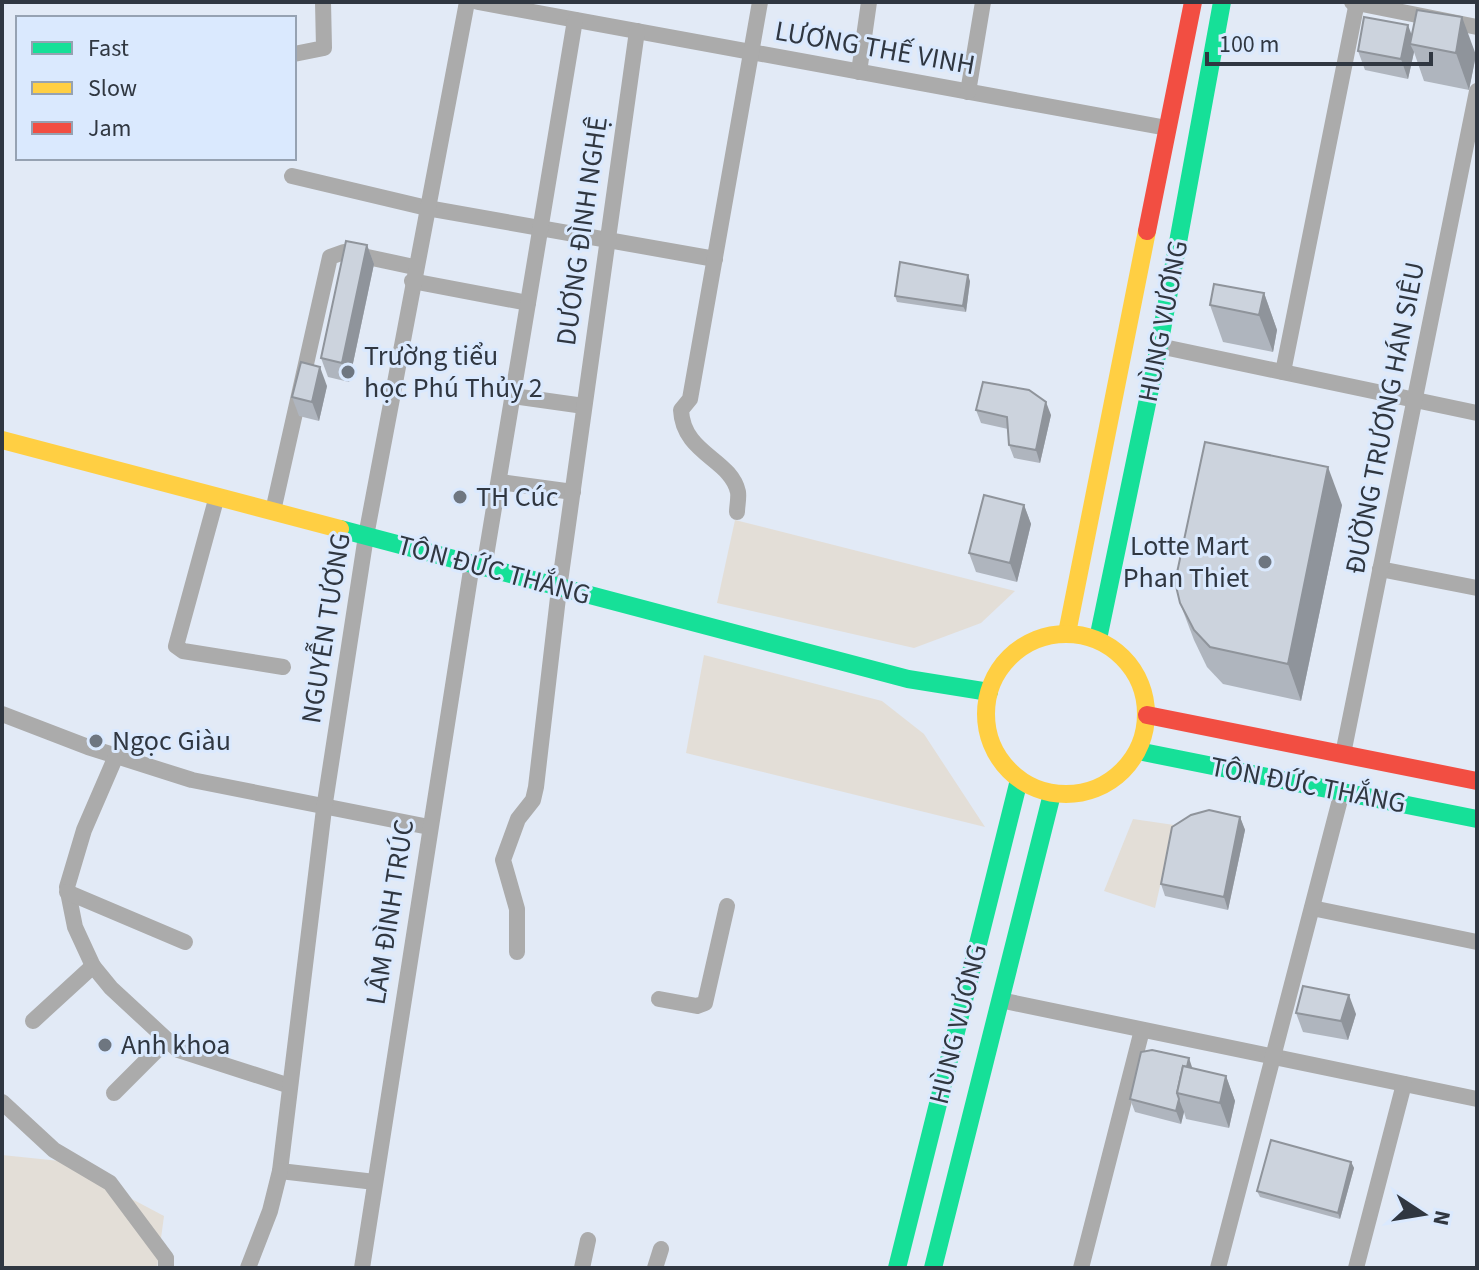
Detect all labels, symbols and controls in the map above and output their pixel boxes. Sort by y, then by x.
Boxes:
street label: LƯƠNG THẾ VINH [772,11,978,85]
legend [16,16,296,160]
scale bar [1207,16,1431,66]
text: 100 m [1219,27,1279,62]
text: Fast [88,31,129,66]
text: Slow [88,71,137,106]
text: Jam [88,111,132,146]
street label: DƯƠNG ĐÌNH NGHỆ [546,114,618,348]
street label: HÙNG VƯƠNG [1128,237,1198,405]
street label: ĐƯỜNG TRƯƠNG HÁN SIÊU [1335,259,1435,577]
place label: Trường tiểu học Phú Thủy 2 [364,336,543,408]
marker: Trường tiểu học Phú Thủy 2 [339,363,357,381]
place label: TH Cúc [476,477,559,517]
marker: TH Cúc [451,488,469,506]
street label: TÔN ĐỨC THẮNG [393,525,595,615]
place label: Lotte Mart Phan Thiet [1123,526,1250,598]
street label: NGUYỄN TƯƠNG [291,530,361,726]
marker: Lotte Mart Phan Thiet [1256,553,1274,571]
place label: Ngọc Giàu [112,721,231,761]
marker: Ngọc Giàu [87,732,105,750]
street label: TÔN ĐỨC THẮNG [1207,746,1409,824]
street label: LÂM ĐÌNH TRÚC [356,817,424,1007]
street label: HÙNG VƯƠNG [919,940,997,1108]
place label: Anh khoa [121,1025,230,1065]
marker: Anh khoa [96,1036,114,1054]
north arrow [1383,1174,1463,1254]
text: N [1424,1207,1459,1228]

